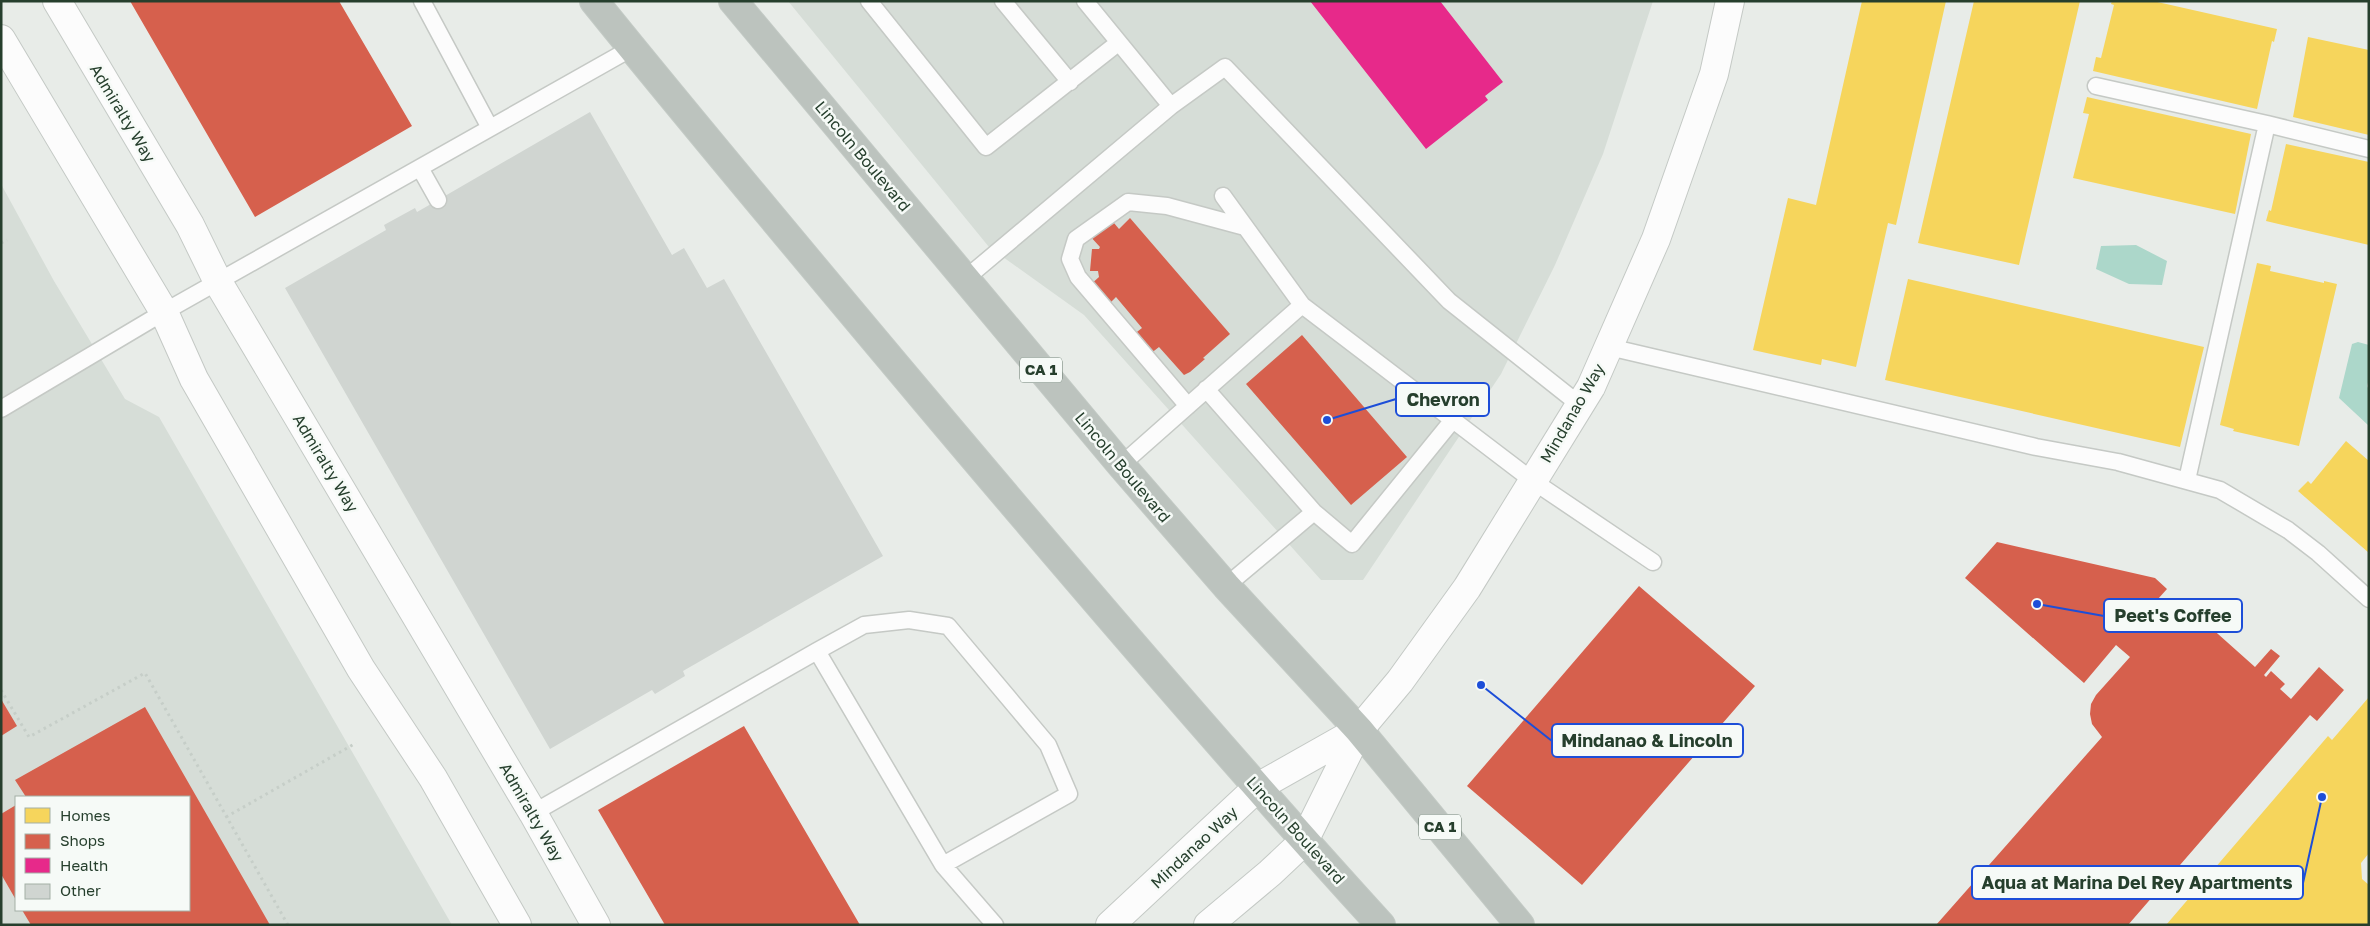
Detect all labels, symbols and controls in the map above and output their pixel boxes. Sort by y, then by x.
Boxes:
street label: Admiralty Way [86,60,160,166]
street label: Lincoln Boulevard [811,97,915,215]
road number: CA 1 [1020,358,1062,382]
street label: Mindanao Way [1535,360,1609,466]
callout: Chevron [1396,383,1489,416]
text: Chevron [1406,388,1480,410]
street label: Lincoln Boulevard [1071,408,1175,526]
street label: Admiralty Way [289,410,363,516]
callout: Peet's Coffee [2104,599,2242,632]
text: Peet's Coffee [2114,604,2232,626]
callout: Mindanao & Lincoln [1552,724,1743,757]
text: Mindanao & Lincoln [1561,729,1733,751]
street label: Admiralty Way [496,759,568,865]
street label: Lincoln Boulevard [1242,772,1350,888]
legend [15,796,190,911]
street label: Mindanao Way [1146,802,1242,892]
text: Homes [60,806,110,824]
road number: CA 1 [1419,814,1461,840]
text: Shops [60,831,105,849]
text: Health [60,856,108,874]
callout: Aqua at Marina Del Rey Apartments [1972,866,2303,899]
text: Aqua at Marina Del Rey Apartments [1982,871,2292,893]
text: Other [60,881,101,899]

